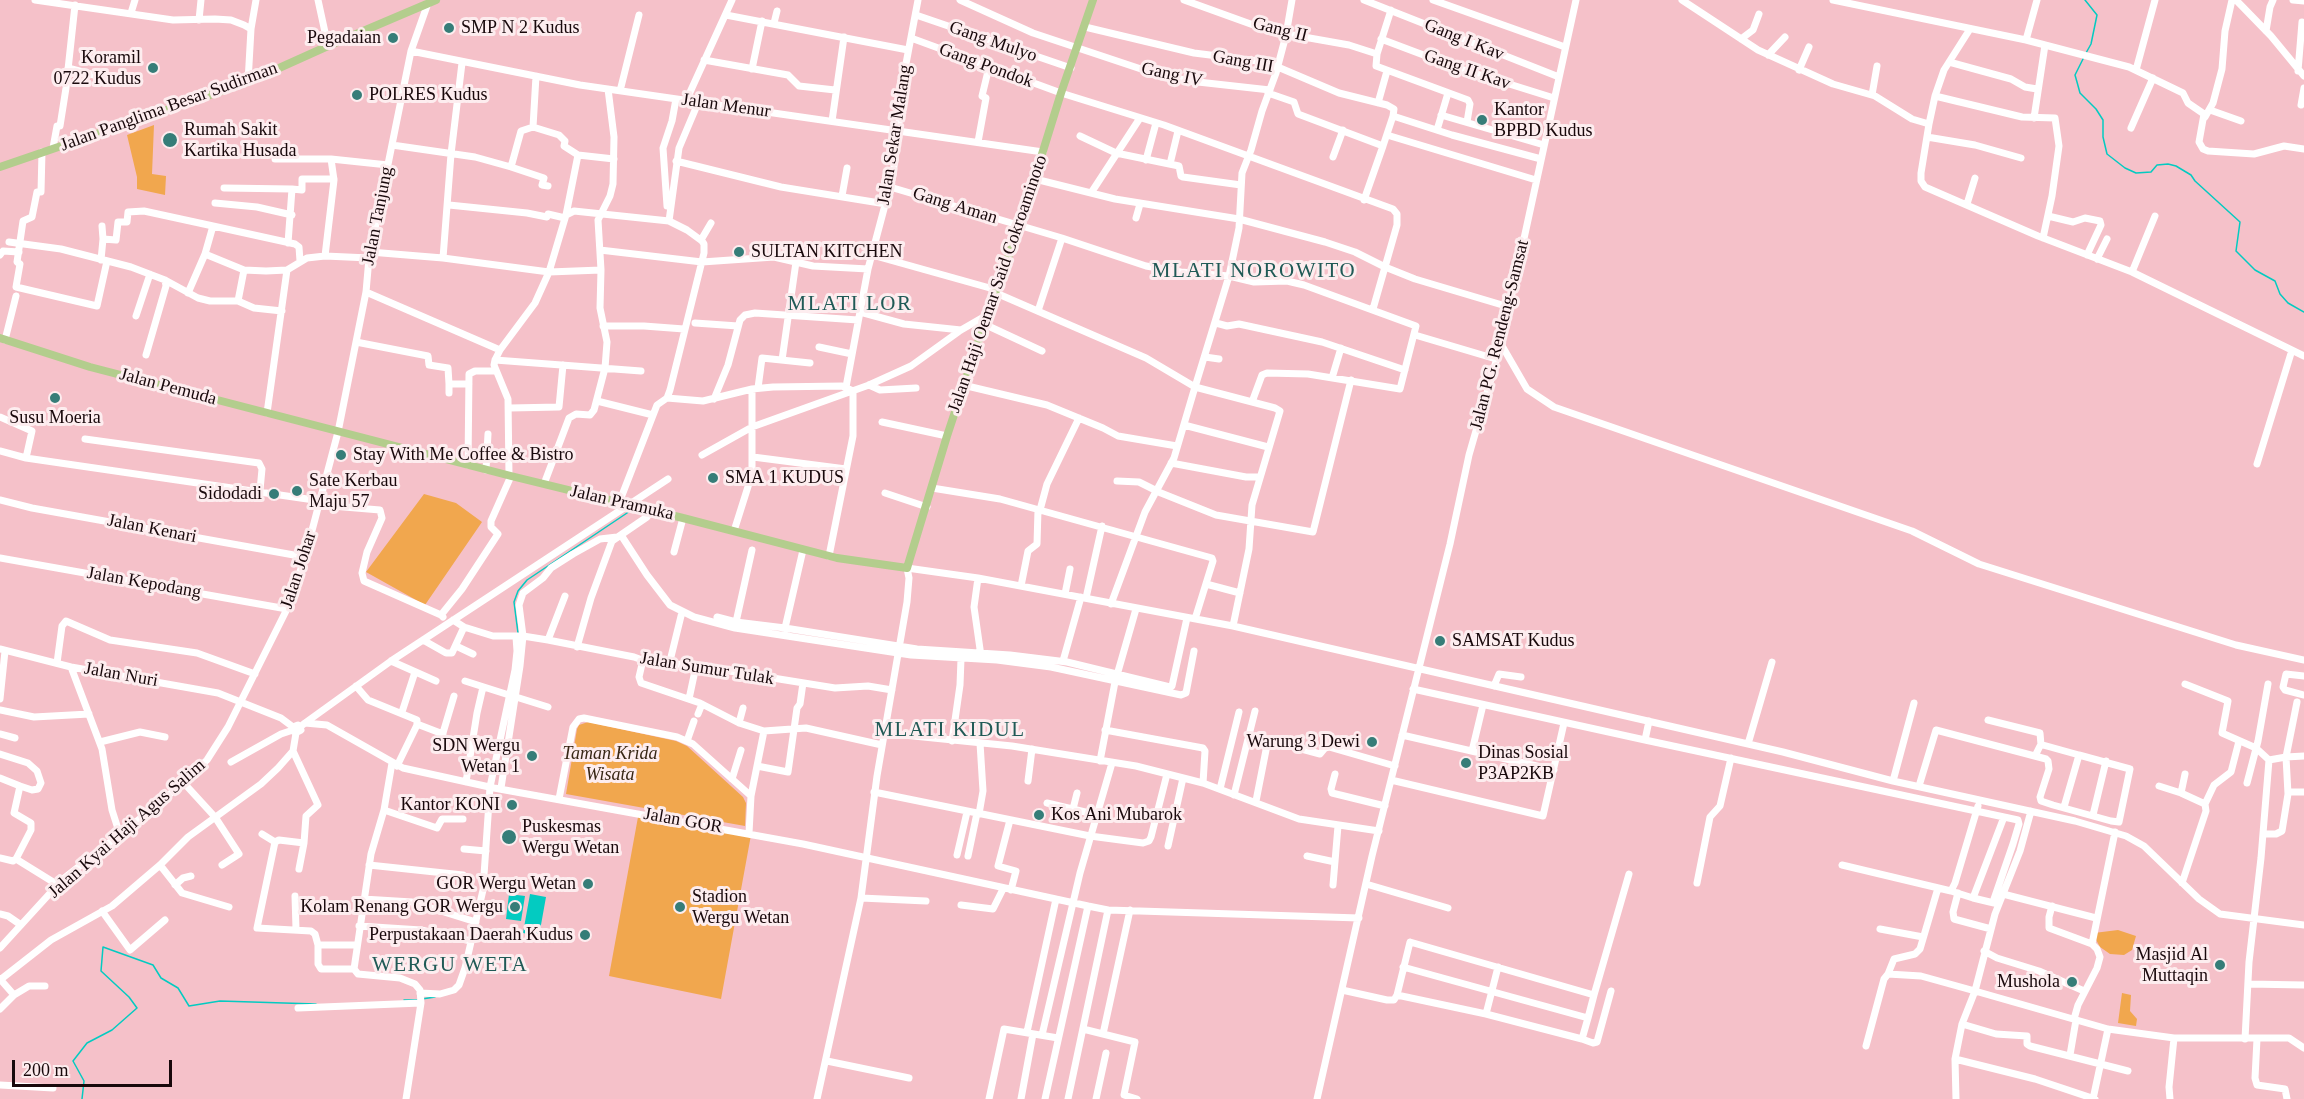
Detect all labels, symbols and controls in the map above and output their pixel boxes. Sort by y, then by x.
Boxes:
street label: Gang II [1250,13,1310,47]
street label: Gang I Kav [1421,14,1507,66]
place label: SMP N 2 Kudus [461,17,580,39]
street label: Gang Mulyo [946,17,1040,67]
marker: SMP N 2 Kudus [442,21,456,35]
place label: Pegadaian [307,27,381,49]
marker: Pegadaian [386,31,400,45]
street label: Gang Pondok [936,39,1036,93]
street label: Gang II Kav [1421,45,1513,95]
street label: Gang III [1211,46,1275,78]
place label: Koramil 0722 Kudus [53,47,141,90]
street label: Jalan Panglima Besar Sudirman [57,58,281,156]
street label: Gang IV [1139,58,1205,92]
marker: Koramil 0722 Kudus [146,61,160,75]
street label: Jalan Sekar Malang [873,63,917,207]
place label: POLRES Kudus [369,84,488,106]
marker: POLRES Kudus [350,88,364,102]
street label: Jalan Menur [680,89,772,123]
place label: Kantor BPBD Kudus [1494,99,1593,142]
marker: Kantor BPBD Kudus [1475,113,1489,127]
place label: Rumah Sakit Kartika Husada [184,119,296,162]
marker: Rumah Sakit Kartika Husada [161,131,179,149]
street label: Jalan Haji Oemar Said Cokroaminoto [944,152,1052,416]
street label: Jalan Tanjung [358,165,398,267]
street label: Gang Aman [910,183,1000,229]
street label: Jalan PG. Rendeng-Samsat [1466,238,1534,432]
place label: SULTAN KITCHEN [751,241,902,263]
marker: SULTAN KITCHEN [732,245,746,259]
district label: MLATI NOROWITO [1152,258,1356,284]
district label: MLATI LOR [788,291,912,317]
street label: Jalan Pemuda [117,364,219,410]
marker: Susu Moeria [48,391,62,405]
place label: Susu Moeria [9,407,101,429]
place label: Stay With Me Coffee & Bistro [353,444,573,466]
marker: Stay With Me Coffee & Bistro [334,448,348,462]
place label: SMA 1 KUDUS [725,467,844,489]
place label: Sate Kerbau Maju 57 [309,470,397,512]
marker: SMA 1 KUDUS [706,471,720,485]
street label: Jalan Pramuka [568,481,676,525]
place label: Sidodadi [198,483,262,505]
marker: Sate Kerbau Maju 57 [290,484,304,498]
marker: Sidodadi [267,487,281,501]
street label: Jalan Kenari [106,510,198,548]
street label: Jalan Johar [276,528,322,612]
street label: Jalan Kepodang [85,562,203,604]
place label: SAMSAT Kudus [1452,630,1575,652]
marker: SAMSAT Kudus [1433,634,1447,648]
street label: Jalan Sumur Tulak [638,648,776,690]
street label: Jalan Nuri [82,658,160,692]
district label: MLATI KIDUL [874,717,1026,743]
place label: Warung 3 Dewi [1246,731,1360,753]
place label: SDN Wergu Wetan 1 [432,735,520,777]
marker: Warung 3 Dewi [1365,735,1379,749]
place label: Dinas Sosial P3AP2KB [1478,742,1569,784]
park label: Taman Krida Wisata [563,743,657,786]
marker: SDN Wergu Wetan 1 [525,749,539,763]
street label: Jalan Kyai Haji Agus Salim [44,755,210,903]
marker: Dinas Sosial P3AP2KB [1459,756,1473,770]
place label: Kantor KONI [401,794,500,816]
marker: Kantor KONI [505,798,519,812]
street label: Jalan GOR [642,803,724,839]
place label: Kos Ani Mubarok [1051,804,1182,826]
marker: Kos Ani Mubarok [1032,808,1046,822]
place label: Puskesmas Wergu Wetan [522,816,619,858]
marker: Puskesmas Wergu Wetan [500,828,518,846]
place label: GOR Wergu Wetan [436,873,576,895]
marker: GOR Wergu Wetan [581,877,595,891]
place label: Stadion Wergu Wetan [692,886,789,928]
place label: Kolam Renang GOR Wergu [300,896,503,918]
marker: Kolam Renang GOR Wergu [508,900,522,914]
marker: Stadion Wergu Wetan [673,900,687,914]
place label: Perpustakaan Daerah Kudus [369,924,573,946]
marker: Perpustakaan Daerah Kudus [578,928,592,942]
place label: Masjid Al Muttaqin [2135,944,2208,986]
district label: WERGU WETA [372,952,528,978]
marker: Masjid Al Muttaqin [2213,958,2227,972]
place label: Mushola [1997,971,2060,993]
marker: Mushola [2065,975,2079,989]
scale bar [15,1048,176,1086]
text: 200 m [23,1060,69,1080]

